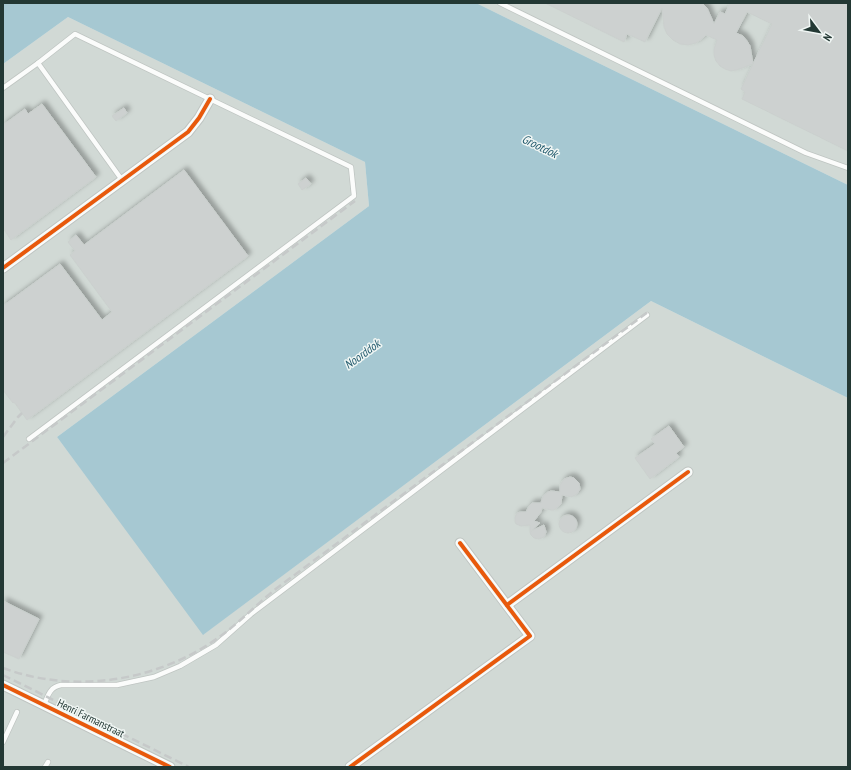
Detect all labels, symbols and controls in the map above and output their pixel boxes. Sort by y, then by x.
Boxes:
north arrow [799,12,839,52]
text: N [820,31,835,44]
water label: Grootdok [520,131,562,162]
water label: Noorddok [341,335,384,372]
street label: Henri Farmanstraat [55,696,127,740]

